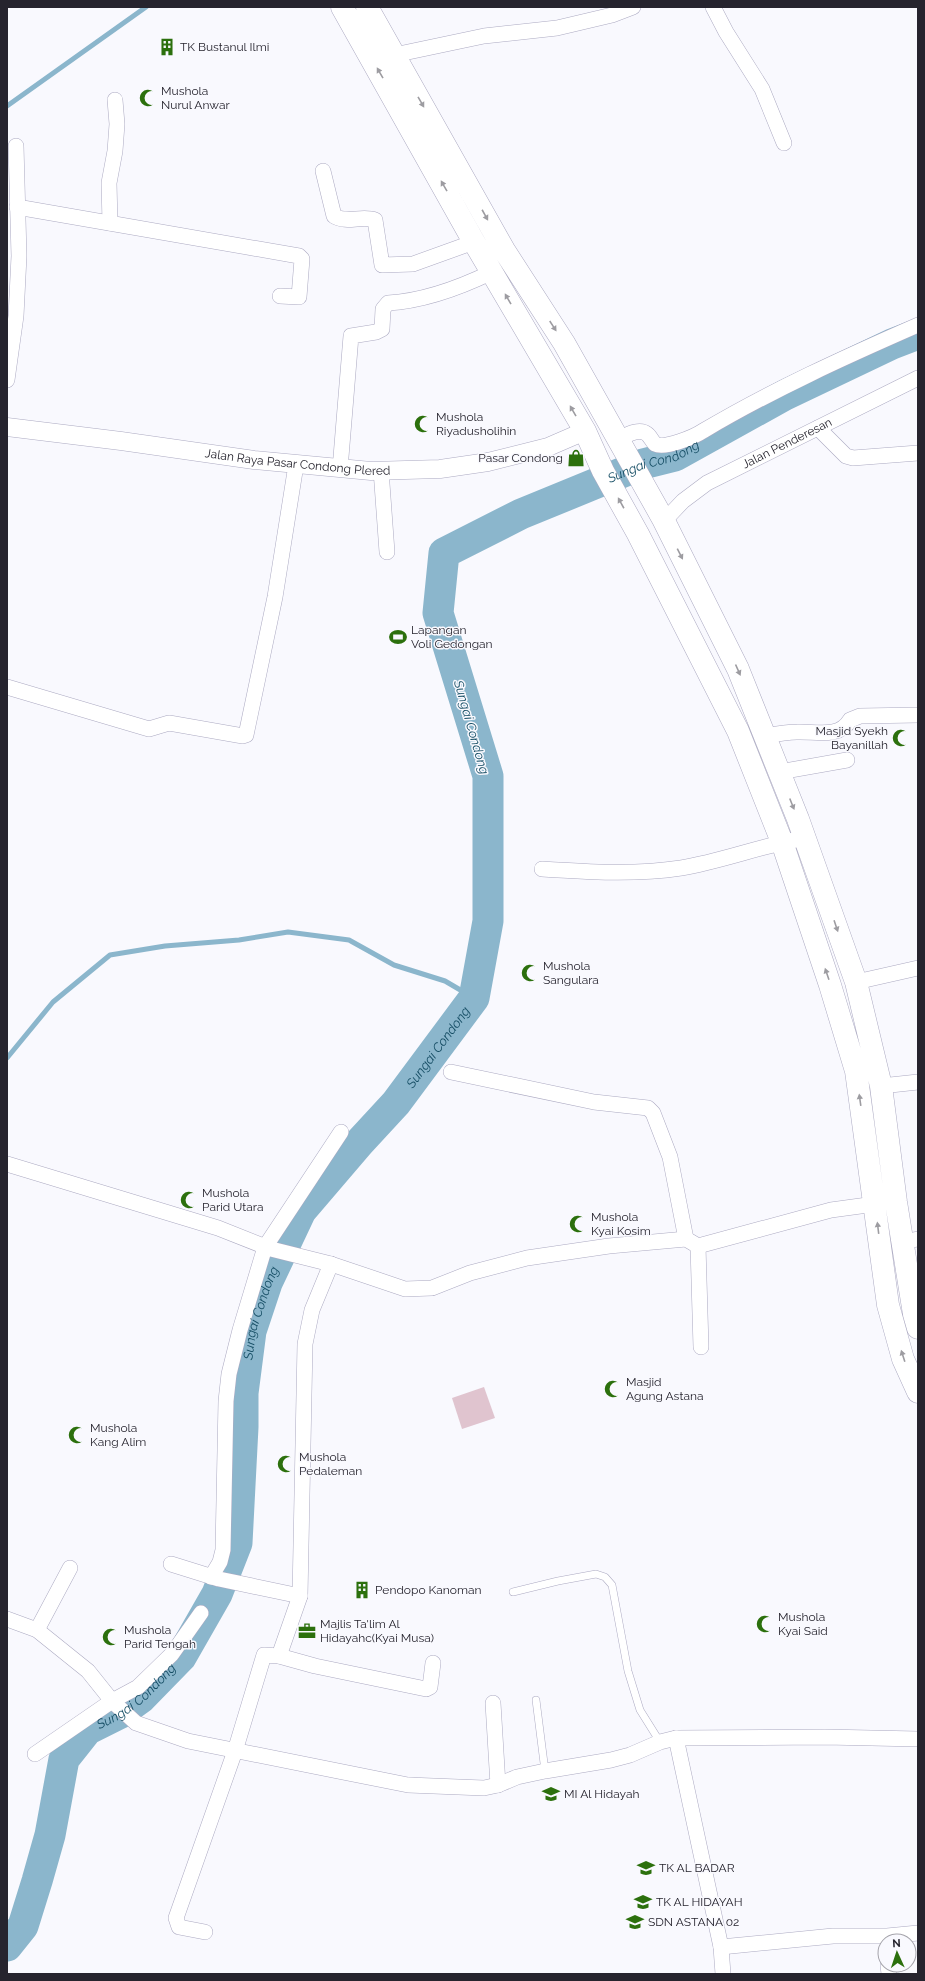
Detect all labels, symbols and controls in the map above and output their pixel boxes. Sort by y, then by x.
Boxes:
building icon: TK Bustanul Ilmi [157,37,177,57]
place label: TK Bustanul Ilmi [180,40,269,54]
one-way arrow [376,67,383,79]
place label: Mushola Nurul Anwar [161,84,230,112]
mosque icon: Mushola Nurul Anwar [138,88,158,108]
one-way arrow [417,96,424,108]
one-way arrow [440,180,447,192]
one-way arrow [482,209,488,221]
one-way arrow [504,293,511,305]
one-way arrow [549,320,557,331]
one-way arrow [570,405,577,417]
place label: Mushola Riyadusholihin [436,410,516,438]
mosque icon: Mushola Riyadusholihin [413,414,433,434]
street label: Jalan Penderesan [740,415,834,471]
water label: Sungai Condong [604,437,702,486]
street label: Jalan Raya Pasar Condong Plered [204,446,391,478]
shop icon: Pasar Condong [566,448,586,468]
place label: Pasar Condong [478,451,563,465]
one-way arrow [617,497,624,509]
one-way arrow [677,548,683,559]
place label: Lapangan Voli Gedongan [411,623,493,651]
sports icon: Lapangan Voli Gedongan [388,627,408,647]
one-way arrow [735,665,741,676]
water label: Sungai Condong [451,677,492,776]
place label: Masjid Syekh Bayanillah [816,724,888,752]
mosque icon: Masjid Syekh Bayanillah [891,728,911,748]
one-way arrow [790,798,796,810]
one-way arrow [834,920,840,932]
place label: Mushola Sangulara [543,959,599,987]
mosque icon: Mushola Sangulara [520,963,540,983]
one-way arrow [824,968,830,980]
water label: Sungai Condong [402,1004,473,1092]
one-way arrow [857,1094,863,1106]
place label: Mushola Parid Utara [202,1186,264,1214]
mosque icon: Mushola Parid Utara [179,1190,199,1210]
place label: Mushola Kyai Kosim [591,1210,651,1238]
mosque icon: Mushola Kyai Kosim [568,1214,588,1234]
one-way arrow [875,1222,881,1235]
water label: Sungai Condong [240,1264,282,1362]
one-way arrow [900,1349,906,1361]
place label: Masjid Agung Astana [626,1375,704,1403]
mosque icon: Masjid Agung Astana [603,1379,623,1399]
place label: Mushola Kang Alim [90,1421,146,1449]
mosque icon: Mushola Kang Alim [67,1425,87,1445]
place label: Mushola Pedaleman [299,1450,362,1478]
mosque icon: Mushola Pedaleman [276,1454,296,1474]
building icon: Pendopo Kanoman [352,1580,372,1600]
place label: Pendopo Kanoman [375,1583,482,1597]
place label: Mushola Kyai Said [778,1610,828,1638]
mosque icon: Mushola Kyai Said [755,1614,775,1634]
place label: Majlis Ta'lim Al Hidayahc(Kyai Musa) [320,1617,434,1645]
office icon: Majlis Ta'lim Al Hidayahc(Kyai Musa) [297,1621,317,1641]
place label: Mushola Parid Tengah [124,1623,196,1651]
mosque icon: Mushola Parid Tengah [101,1627,121,1647]
water label: Sungai Condong [93,1660,179,1732]
school or university icon: MI Al Hidayah [541,1784,561,1804]
place label: MI Al Hidayah [564,1787,639,1801]
school or university icon: TK AL BADAR [636,1858,656,1878]
place label: TK AL BADAR [659,1861,735,1875]
school or university icon: TK AL HIDAYAH [633,1892,653,1912]
place label: TK AL HIDAYAH [656,1895,743,1909]
school or university icon: SDN ASTANA 02 [625,1912,645,1932]
place label: SDN ASTANA 02 [648,1915,739,1929]
north arrow [877,1933,917,1973]
text: N [892,1937,901,1950]

